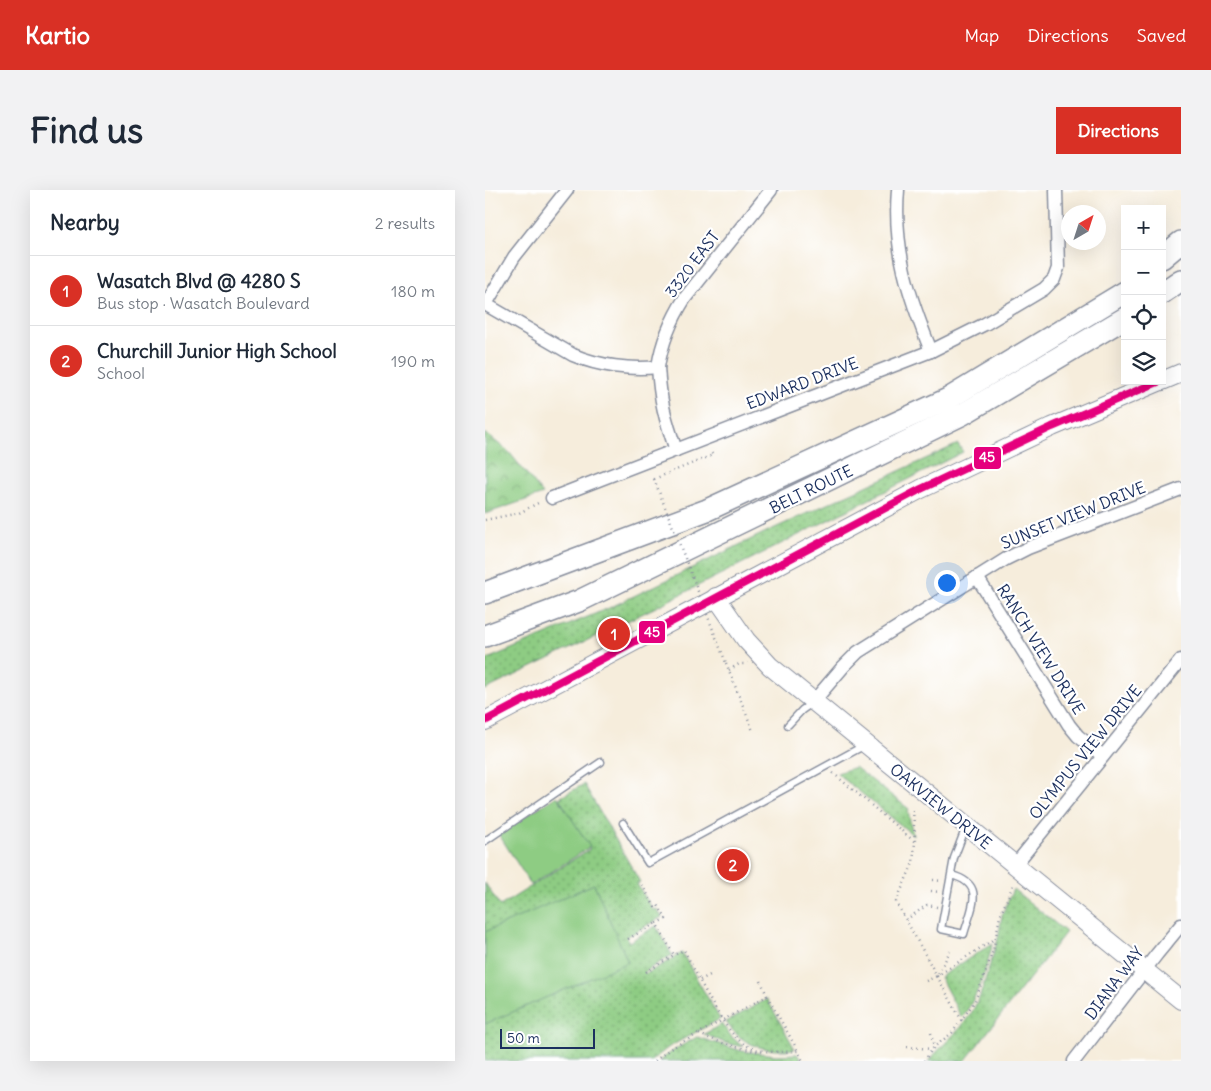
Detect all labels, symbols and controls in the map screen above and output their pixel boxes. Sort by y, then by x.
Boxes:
text: Kartio [25,20,90,50]
text: Map [964,24,999,47]
text: Directions [1027,24,1109,47]
text: Saved [1137,24,1186,47]
button: Directions [1056,107,1181,154]
text: Find us [30,108,143,152]
north arrow [1061,205,1106,250]
map controls [1121,205,1166,385]
button: + [1121,205,1166,250]
text: Nearby [50,209,120,236]
text: 2 results [375,213,435,233]
street label: 3320 EAST [660,227,724,301]
button: − [1121,250,1166,295]
text: Wasatch Blvd @ 4280 S [97,269,301,293]
text: 1 [63,281,69,301]
text: 180 m [391,281,435,301]
text: Bus stop · Wasatch Boulevard [97,293,310,313]
button: locate [1121,295,1166,340]
text: Churchill Junior High School [97,339,337,363]
button: layers [1121,340,1166,385]
text: 2 [62,351,70,371]
text: 190 m [391,351,435,371]
street label: EDWARD DRIVE [743,352,861,414]
text: School [97,363,145,383]
line badge: 45 [973,446,1002,470]
text: 45 [979,448,995,466]
street label: BELT ROUTE [766,460,856,518]
street label: SUNSET VIEW DRIVE [998,477,1148,553]
your location [934,570,960,596]
street label: RANCH VIEW DRIVE [993,580,1089,718]
pin: 1 [598,615,630,653]
line badge: 45 [638,620,666,644]
text: 45 [644,623,660,641]
street label: OLYMPUS VIEW DRIVE [1025,681,1145,823]
street label: OAKVIEW DRIVE [886,759,996,853]
pin: 2 [717,846,749,884]
street label: DIANA WAY [1080,943,1148,1023]
scale bar [500,1026,595,1049]
text: 50 m [507,1029,540,1047]

